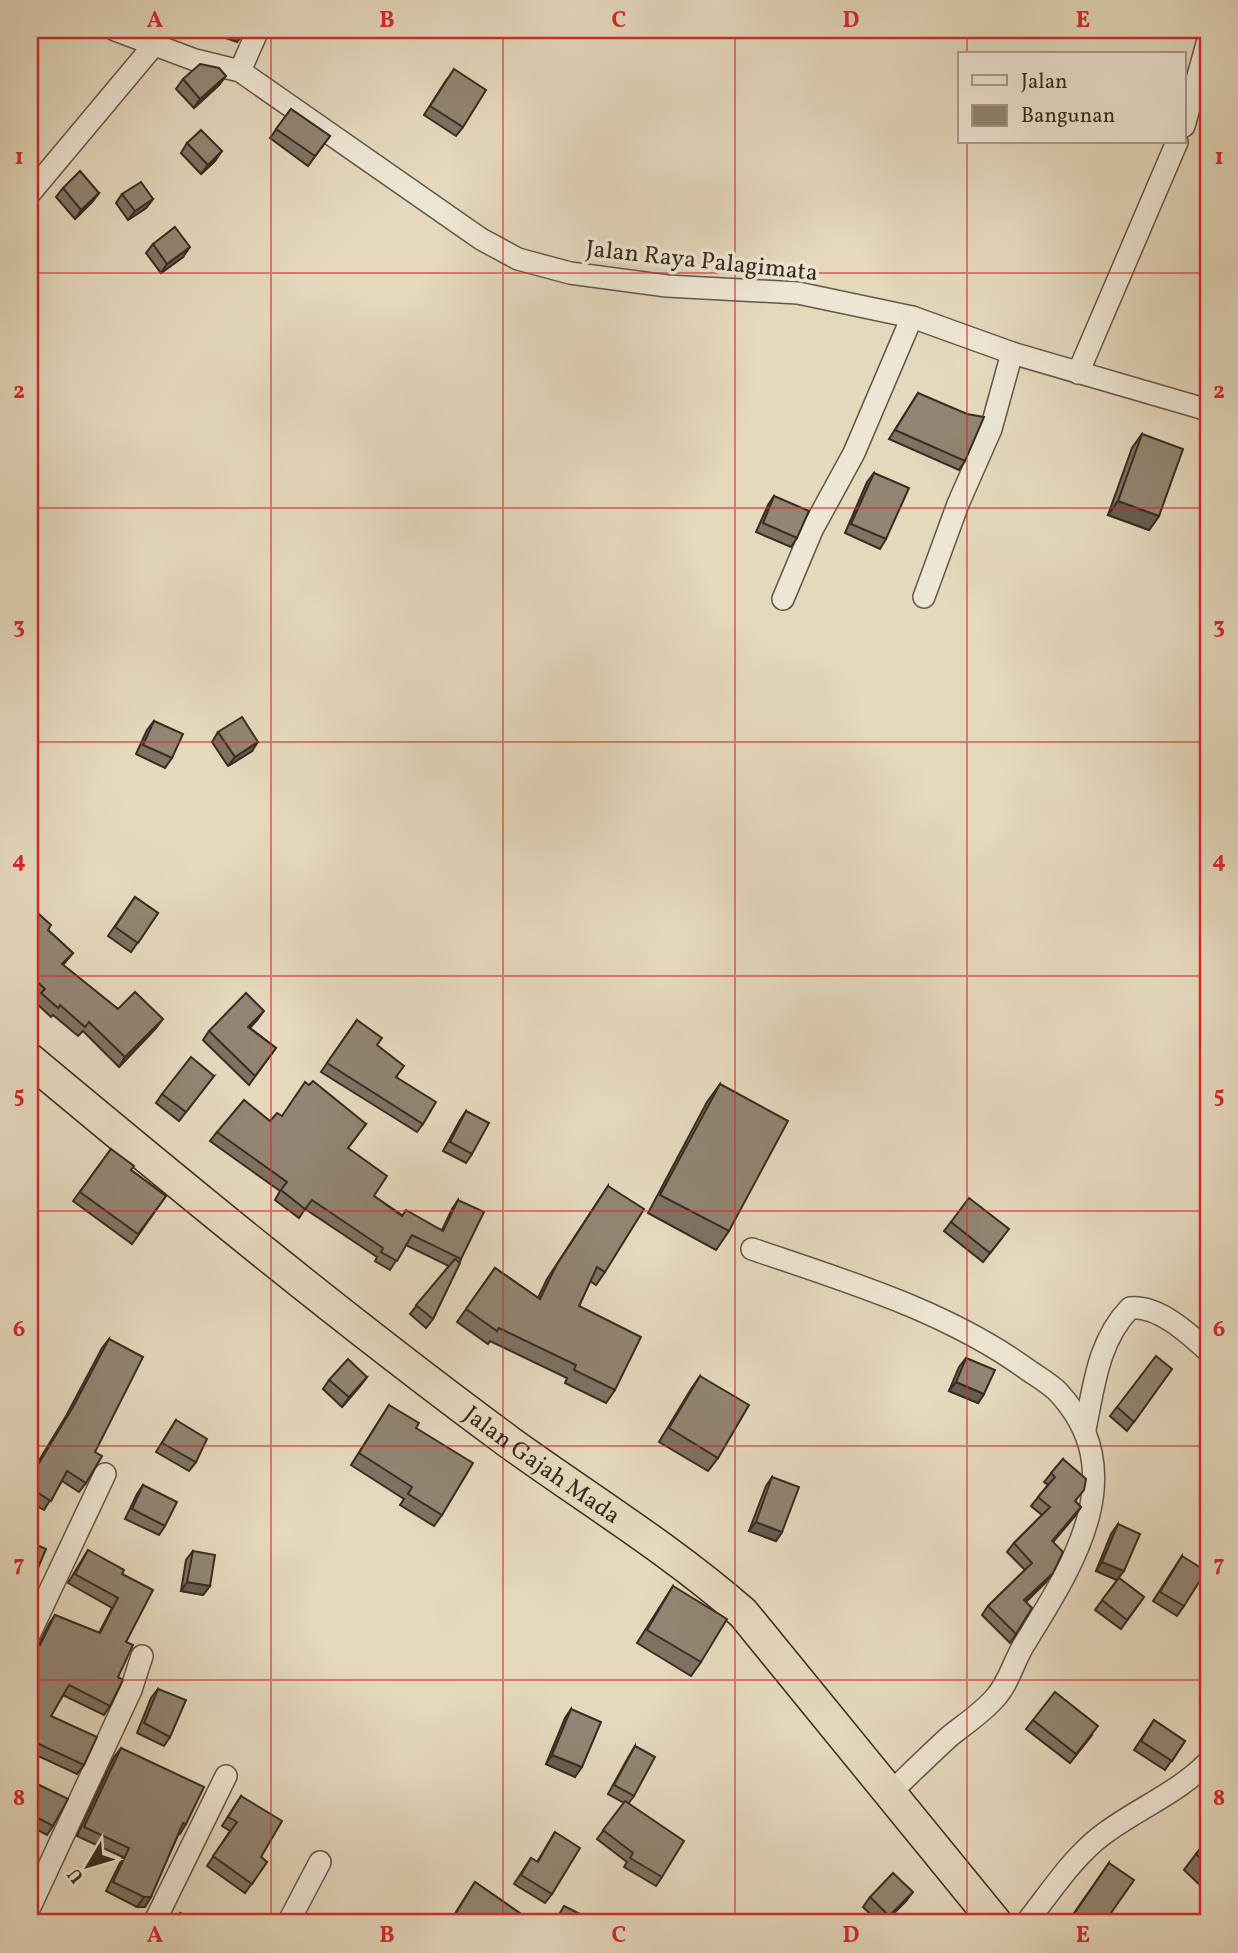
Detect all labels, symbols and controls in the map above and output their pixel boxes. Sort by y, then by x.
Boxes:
text: A [147,5,163,37]
text: B [379,5,395,37]
text: C [612,5,626,37]
text: D [843,5,860,37]
text: E [1076,5,1090,37]
legend [958,52,1186,144]
text: Jalan [1021,68,1068,97]
text: Bangunan [1021,102,1115,131]
text: 1 [14,142,24,174]
text: 1 [1214,142,1224,174]
street label: Jalan Raya Palagimata [584,233,820,291]
text: 2 [13,376,25,408]
text: 2 [1213,376,1225,408]
text: 3 [13,611,25,643]
text: 3 [1213,611,1225,643]
text: 4 [12,845,26,877]
text: 4 [1212,845,1226,877]
text: 5 [13,1080,25,1112]
text: 5 [1213,1080,1225,1112]
text: 6 [13,1314,25,1346]
text: 6 [1213,1314,1225,1346]
street label: Jalan Gajah Mada [456,1399,627,1533]
text: 7 [14,1549,25,1581]
text: 7 [1214,1549,1225,1581]
text: 8 [13,1783,25,1815]
text: 8 [1213,1783,1225,1815]
north arrow [52,1830,122,1900]
text: U [62,1862,90,1888]
text: A [147,1920,163,1952]
text: B [379,1920,395,1952]
text: C [612,1920,626,1952]
text: D [843,1920,860,1952]
text: E [1076,1920,1090,1952]

